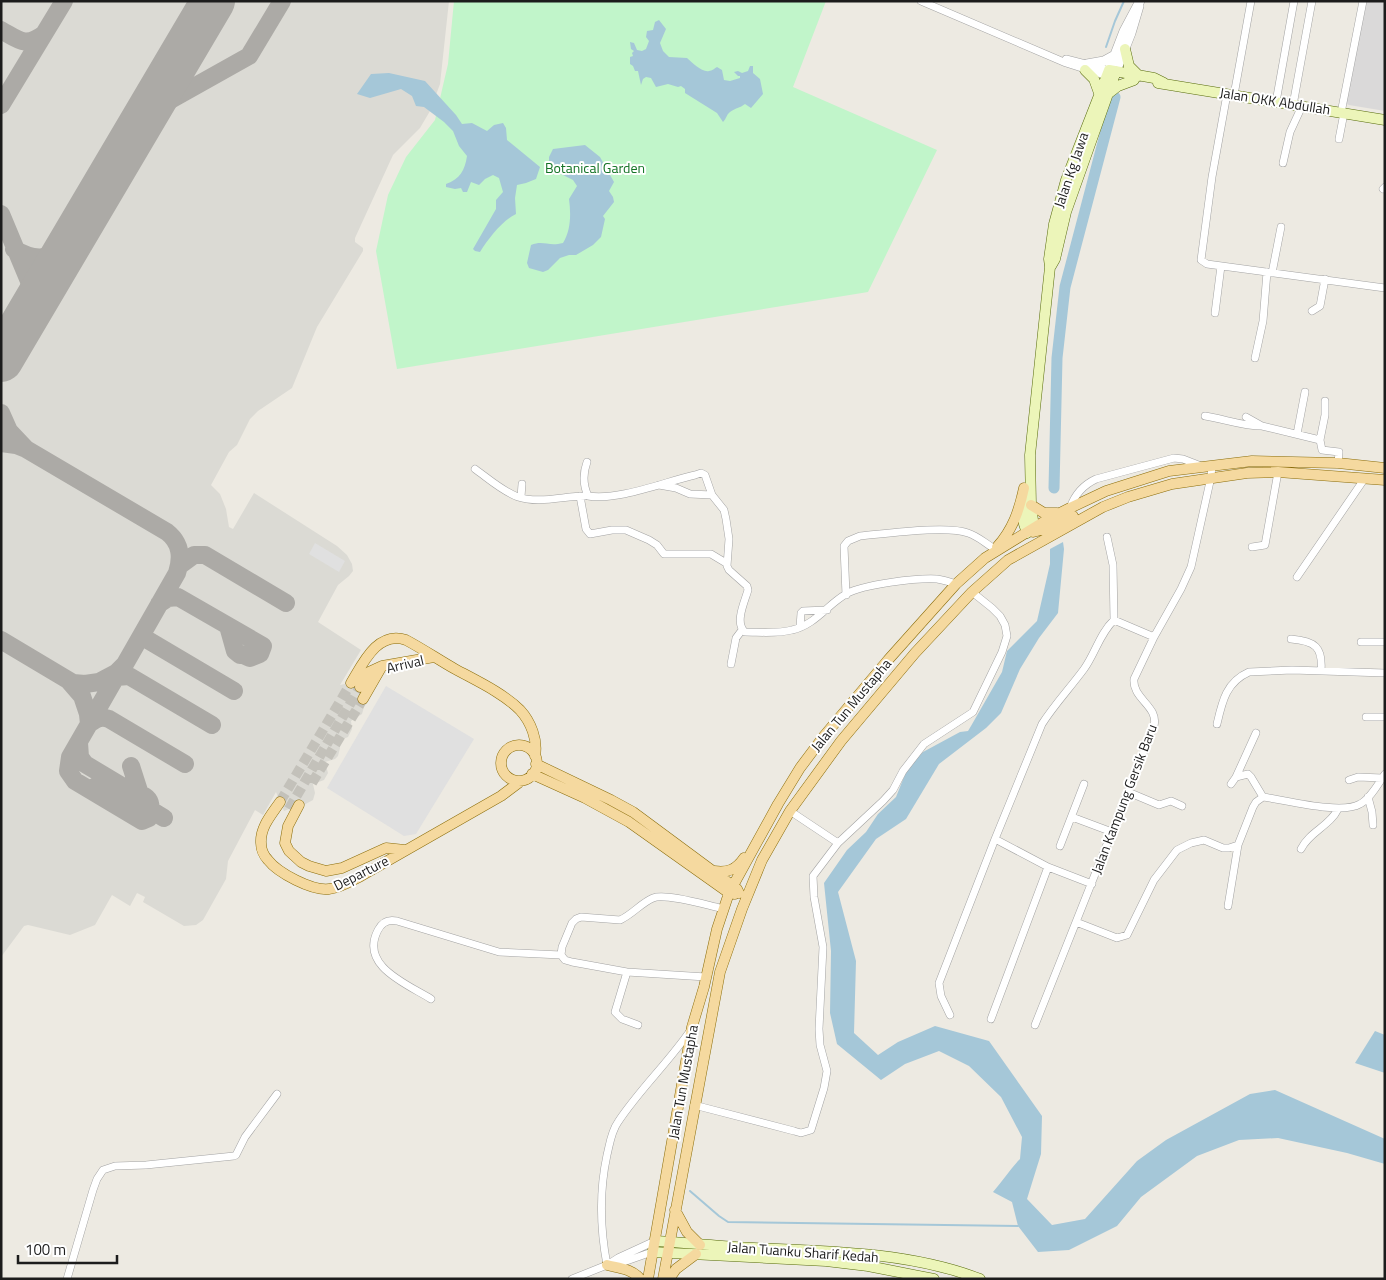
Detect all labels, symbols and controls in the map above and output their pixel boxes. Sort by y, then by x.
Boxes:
street label: Jalan OKK Abdullah [1218,81,1332,120]
street label: Jalan Kg Jawa [1048,129,1093,210]
park label: Botanical Garden [545,157,645,178]
street label: Arrival [384,649,426,678]
street label: Jalan Tun Mustapha [805,654,896,756]
street label: Jalan Kampung Gersik Baru [1085,721,1162,877]
street label: Departure [330,850,392,895]
street label: Jalan Tun Mustapha [662,1023,703,1141]
scale bar [18,1232,116,1264]
street label: Jalan Tuanku Sharif Kedah [727,1236,879,1267]
text: 100 m [25,1238,66,1261]

